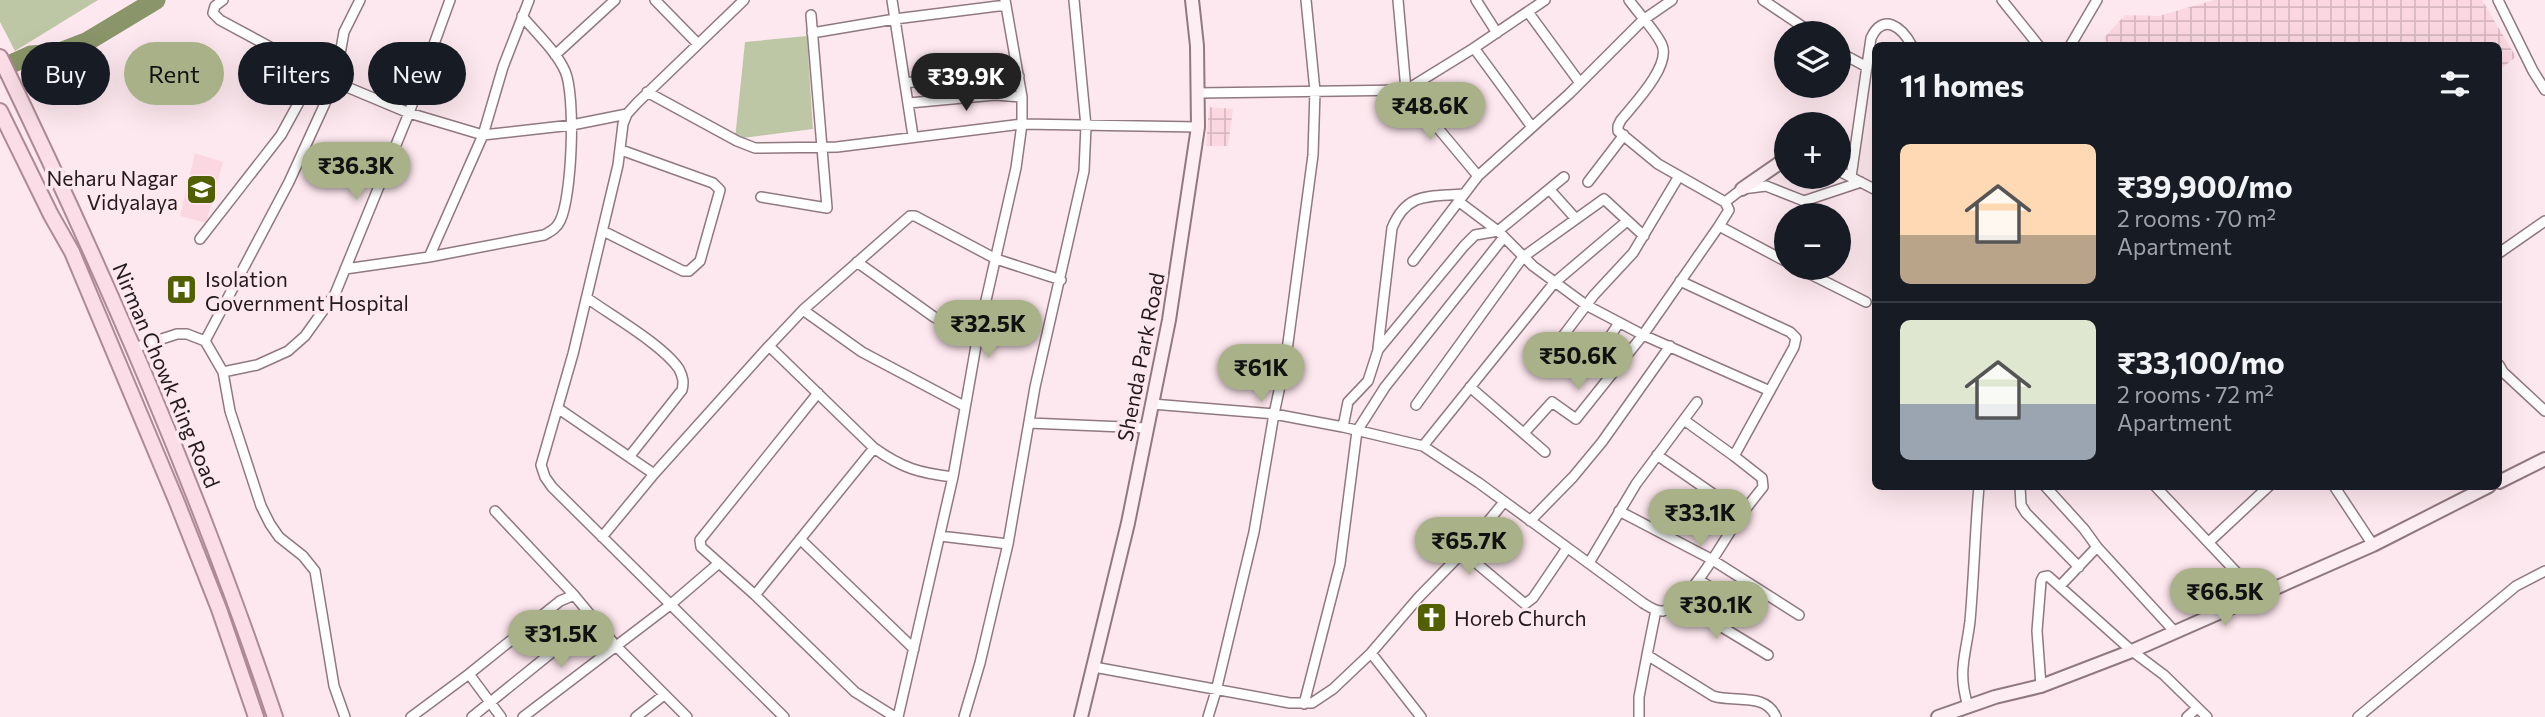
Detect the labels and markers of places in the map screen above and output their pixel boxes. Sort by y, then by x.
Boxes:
pin: ₹39.9K [909,54,1023,113]
pin: ₹48.6K [1373,82,1487,142]
pin: ₹36.3K [299,142,413,202]
place label: Neharu Nagar Vidyalaya [47,165,178,214]
school or university icon: Neharu Nagar Vidyalaya [184,172,218,206]
place label: Isolation Government Hospital [205,266,409,315]
hospital icon: Isolation Government Hospital [165,273,199,307]
pin: ₹32.5K [931,300,1045,360]
pin: ₹50.6K [1521,332,1635,392]
pin: ₹61K [1220,344,1302,404]
pin: ₹33.1K [1643,490,1757,549]
pin: ₹65.7K [1412,518,1526,577]
pin: ₹66.5K [2168,568,2282,628]
pin: ₹30.1K [1659,582,1773,641]
church icon: Horeb Church [1414,600,1448,634]
place label: Horeb Church [1454,605,1586,630]
pin: ₹31.5K [504,610,618,670]

